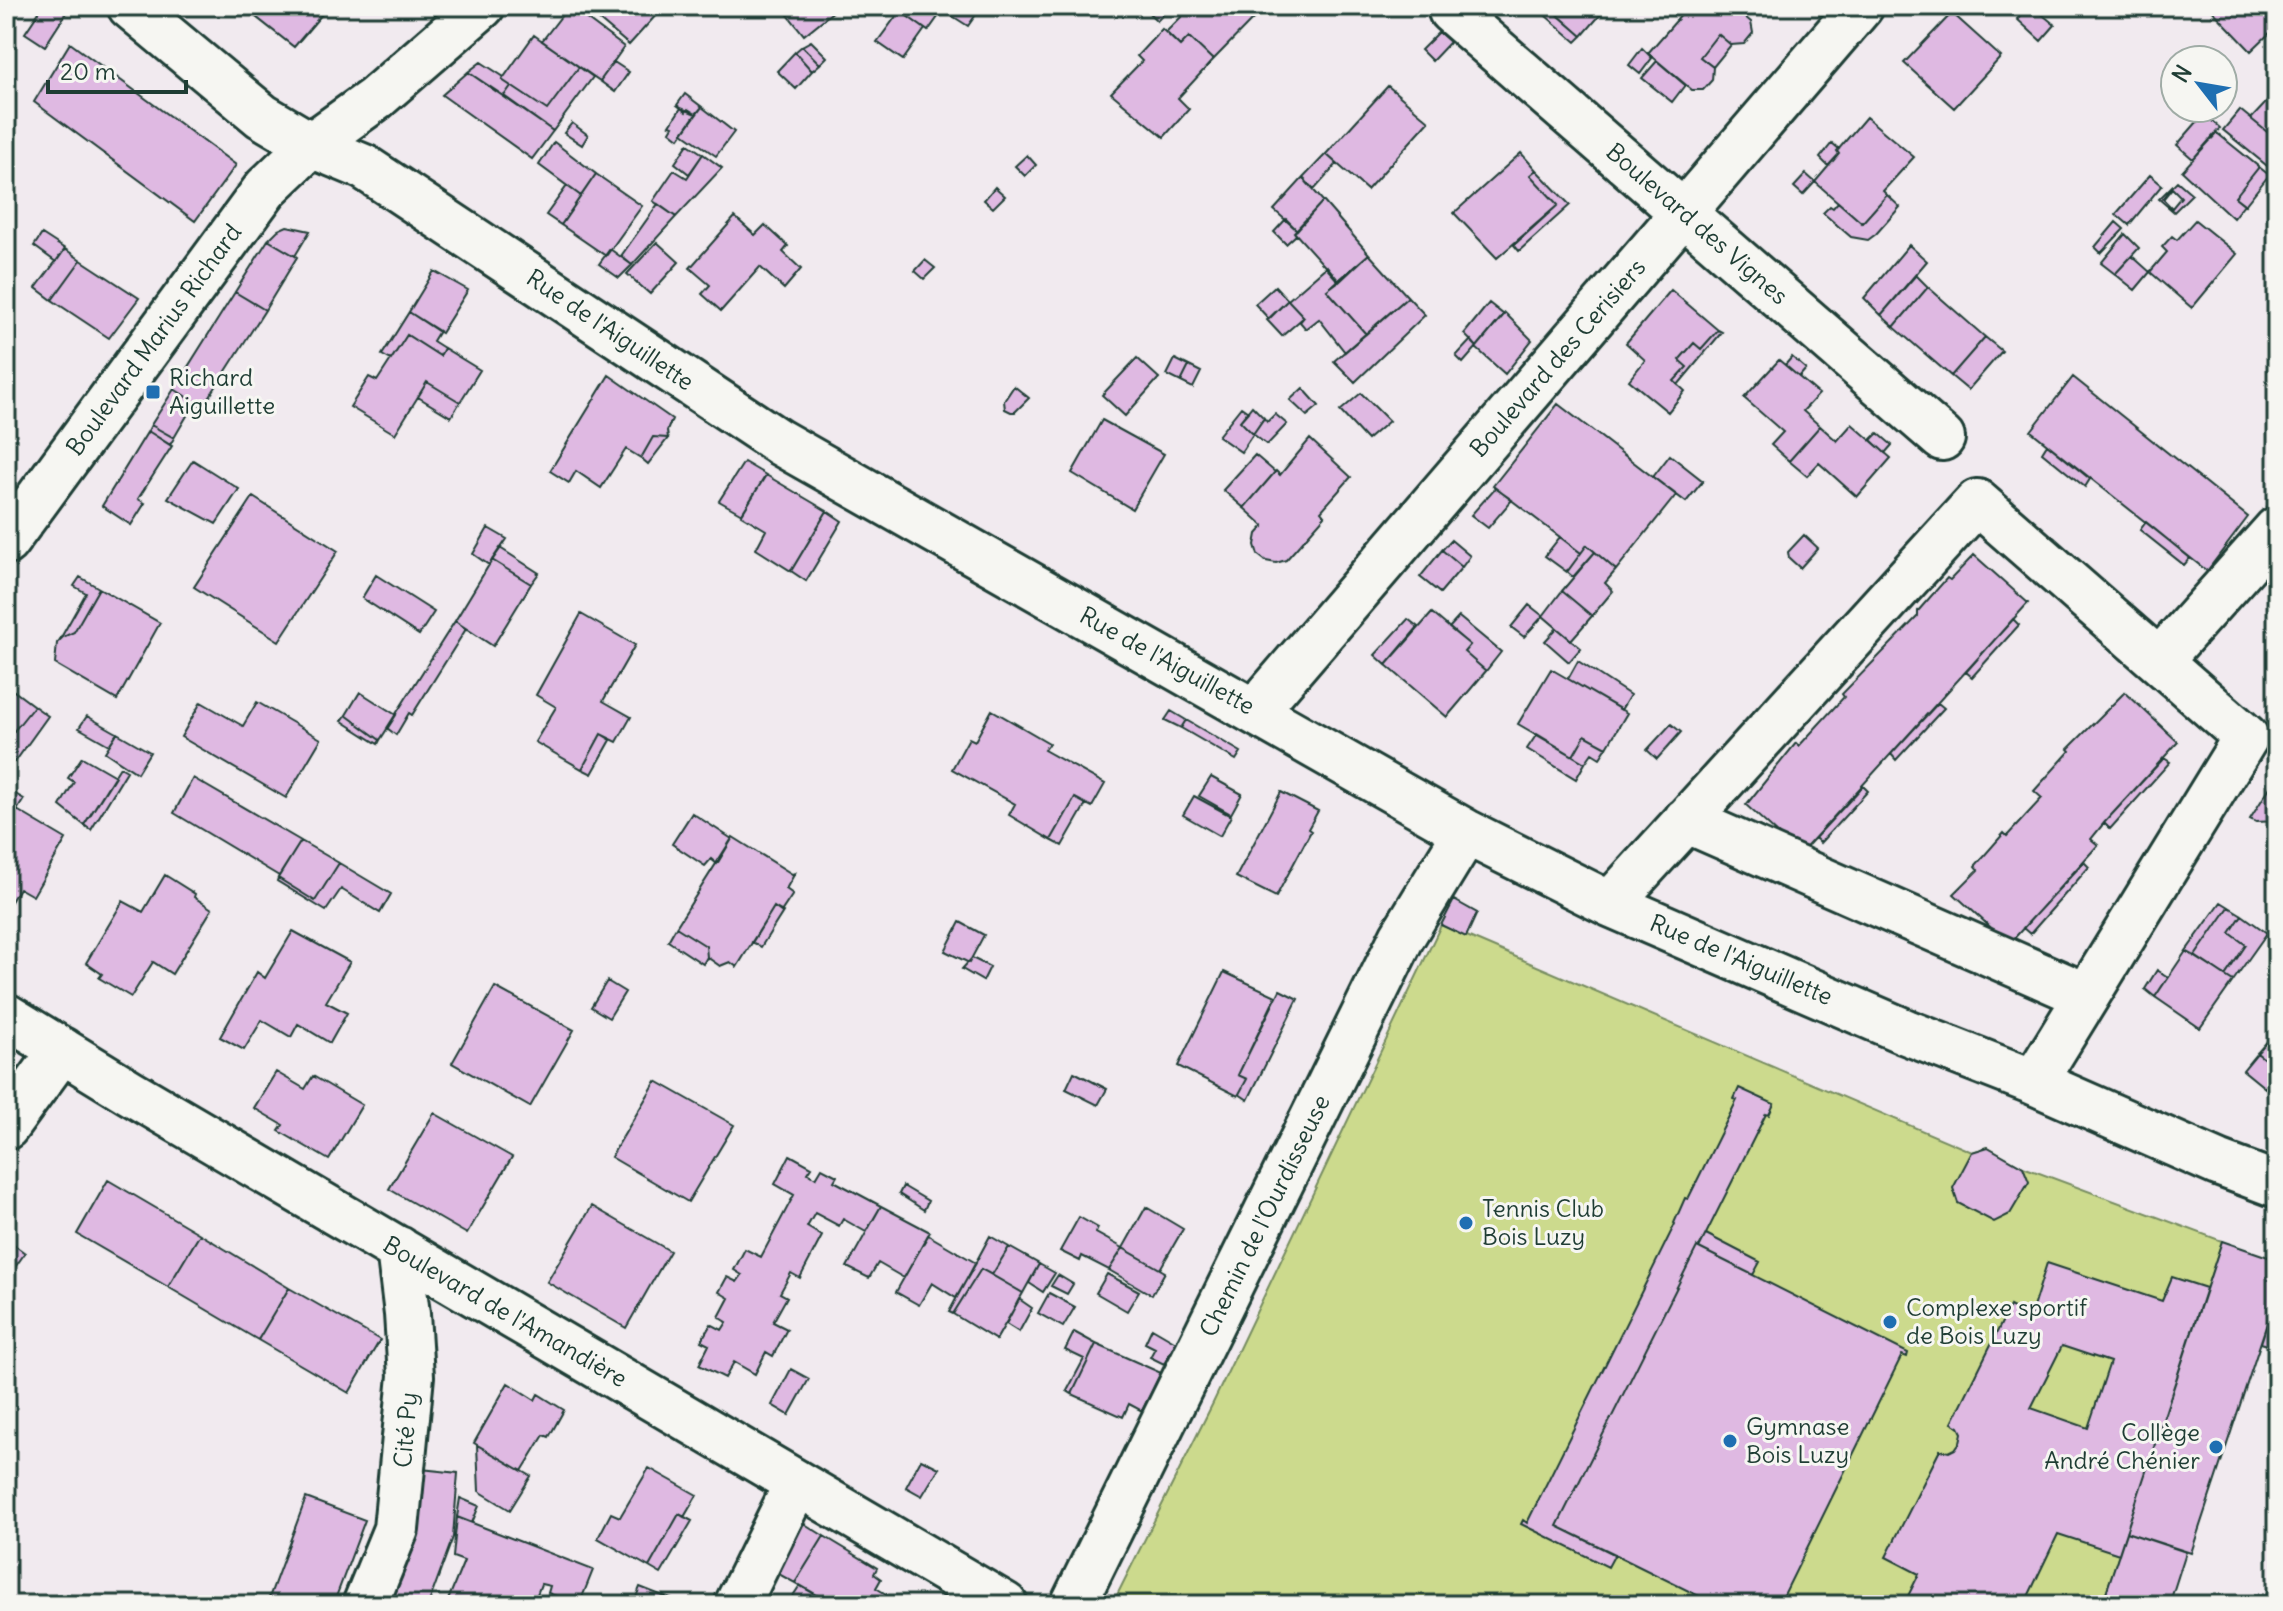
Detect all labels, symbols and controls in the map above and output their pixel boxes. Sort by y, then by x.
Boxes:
scale bar [48,44,186,94]
north arrow [2159,44,2239,124]
text: 20 m [60,56,116,86]
text: N [2166,60,2198,87]
street label: Boulevard des Vignes [1601,136,1795,310]
street label: Boulevard Marius Richard [59,218,247,461]
street label: Boulevard des Cerisiers [1463,252,1652,463]
street label: Rue de l'Aiguillette [521,262,700,396]
place label: Richard Aiguillette [169,362,275,420]
marker: Richard Aiguillette [144,383,162,401]
street label: Rue de l'Aiguillette [1075,600,1260,721]
street label: Rue de l'Aiguillette [1646,907,1837,1011]
street label: Chemin de l'Ourdisseuse [1192,1090,1336,1341]
place label: Tennis Club Bois Luzy [1482,1193,1604,1251]
marker: Tennis Club Bois Luzy [1457,1214,1475,1232]
street label: Boulevard de l'Amandière [378,1229,633,1393]
place label: Complexe sportif de Bois Luzy [1906,1292,2088,1350]
marker: Complexe sportif de Bois Luzy [1881,1313,1899,1331]
street label: Cité Py [387,1391,423,1469]
place label: Gymnase Bois Luzy [1746,1411,1849,1469]
place label: Collège André Chénier [2044,1417,2200,1475]
marker: Gymnase Bois Luzy [1721,1432,1739,1450]
marker: Collège André Chénier [2207,1438,2225,1456]

